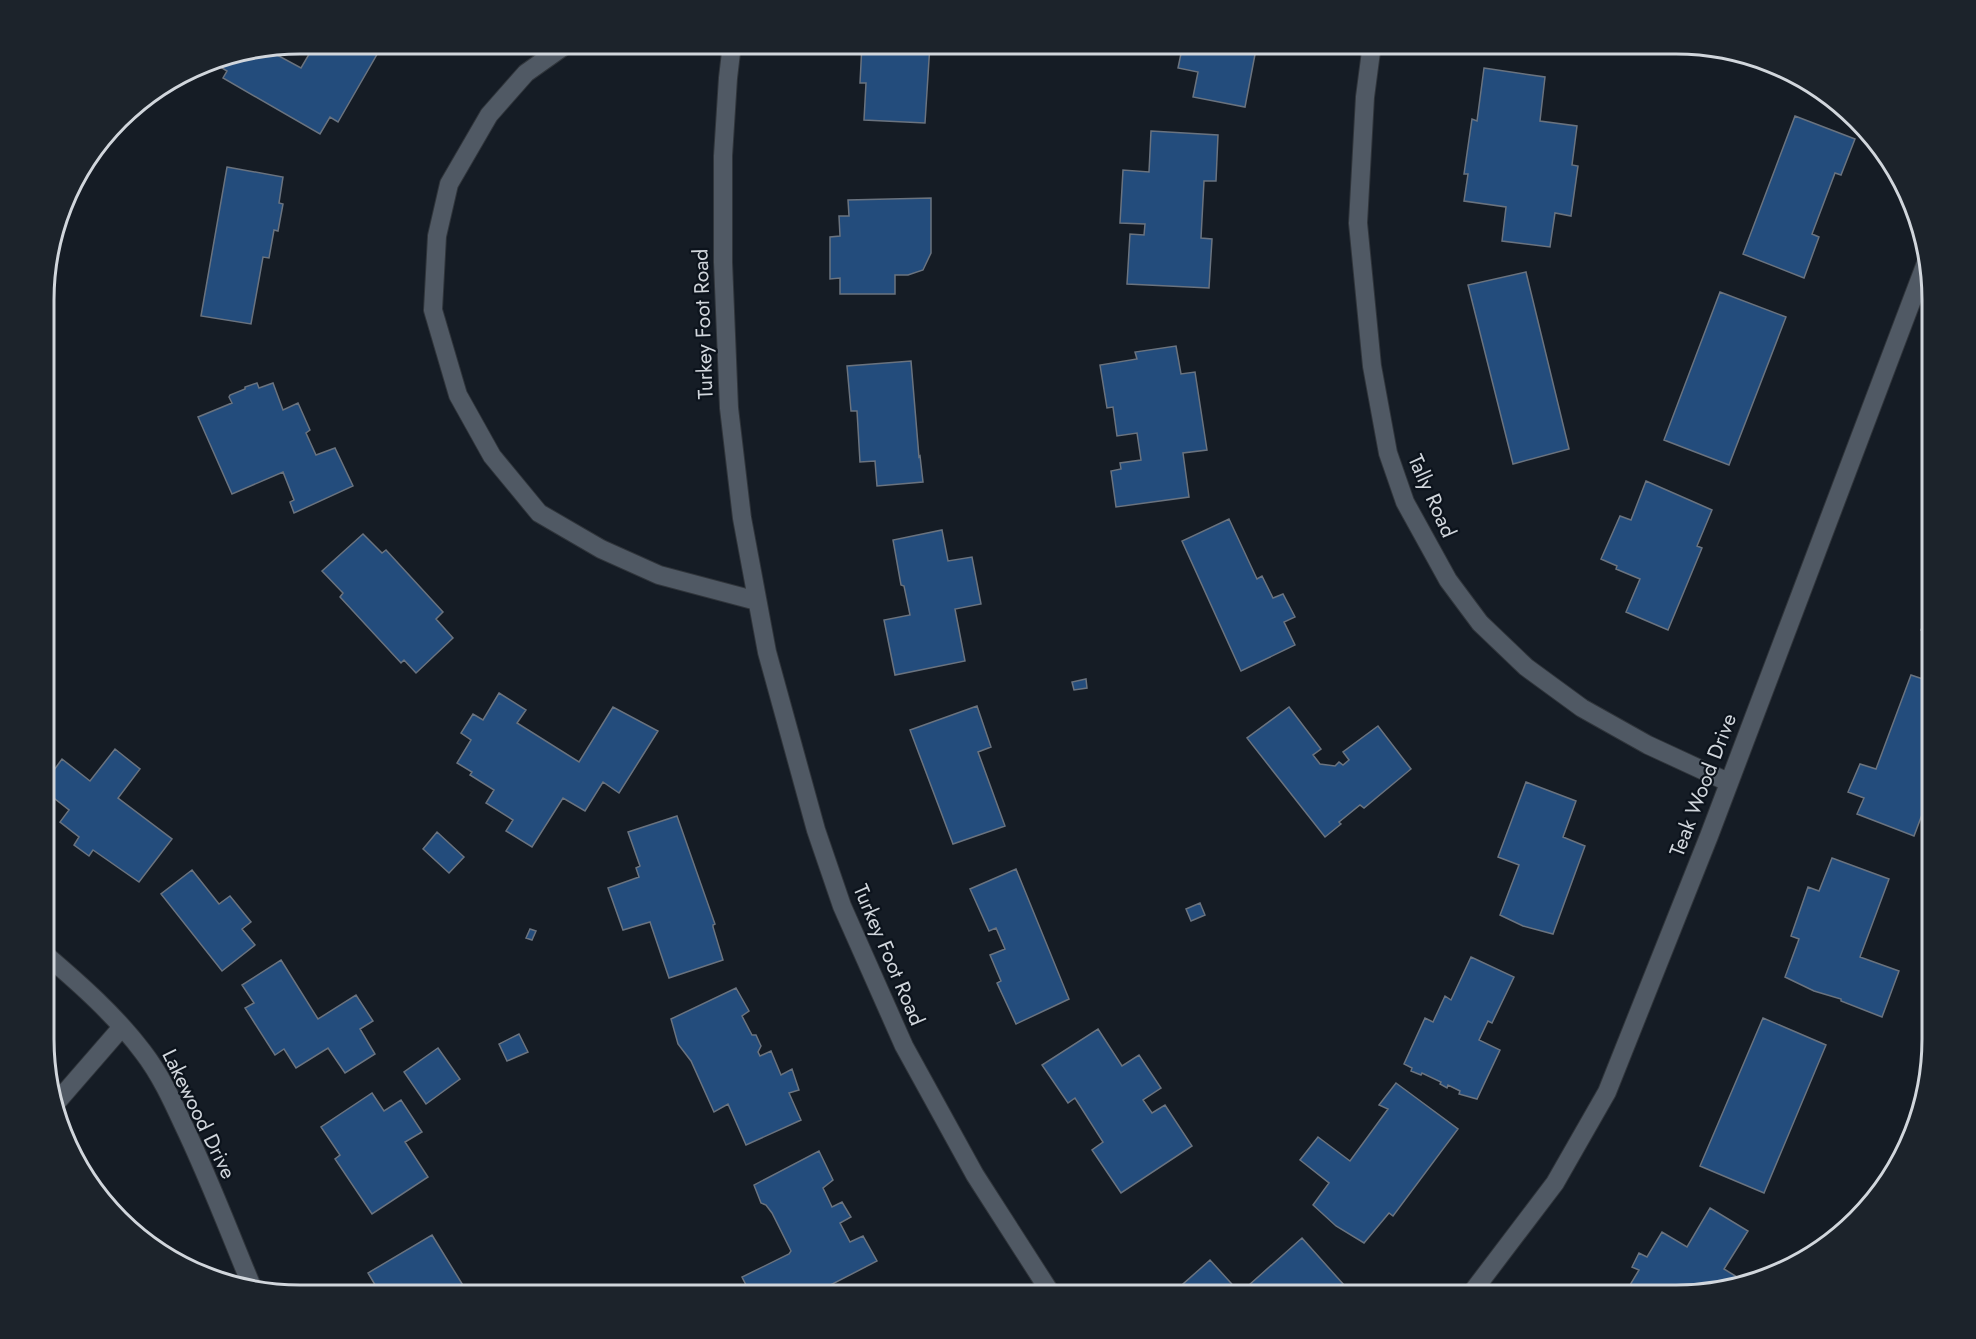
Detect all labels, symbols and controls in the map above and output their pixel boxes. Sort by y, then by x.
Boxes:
street label: Turkey Foot Road [685,248,721,400]
street label: Tally Road [1400,450,1464,542]
street label: Teak Wood Drive [1662,709,1744,861]
street label: Turkey Foot Road [846,880,932,1030]
street label: Lakewood Drive [155,1044,243,1184]

